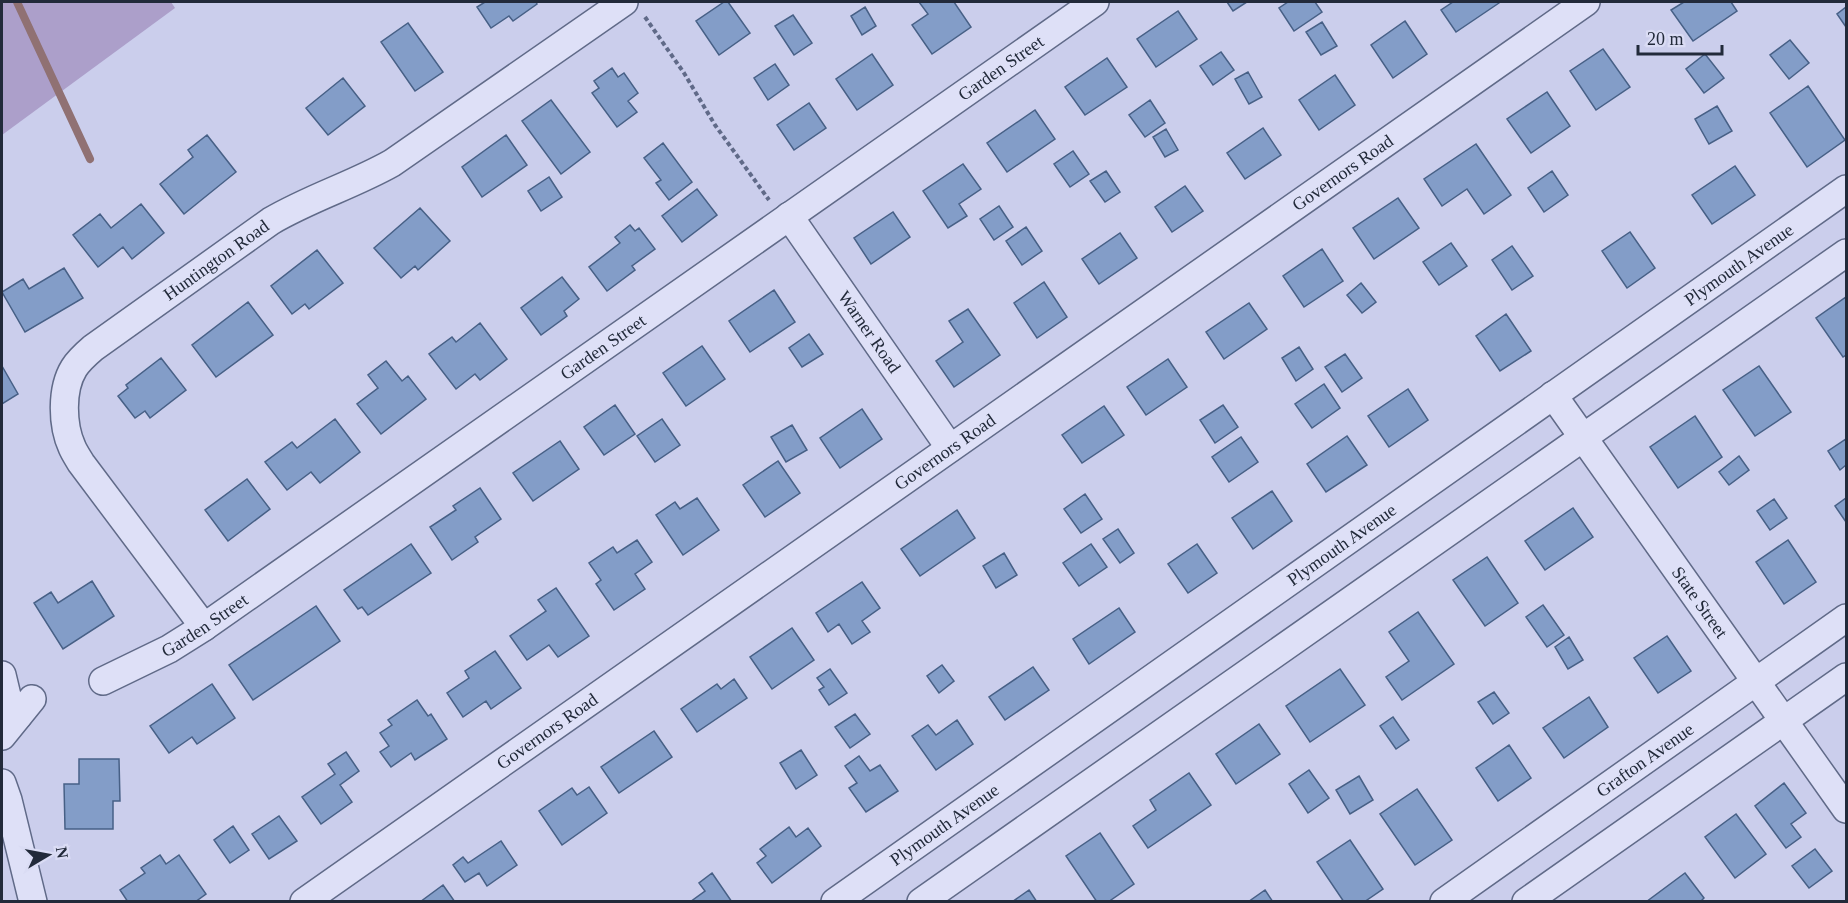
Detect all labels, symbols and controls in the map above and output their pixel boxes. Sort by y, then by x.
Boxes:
scale bar [1638,18,1722,56]
text: 20 m [1647,29,1684,49]
street label: Garden Street [954,31,1047,105]
street label: Governors Road [1288,131,1397,215]
street label: Huntington Road [160,216,273,304]
street label: Plymouth Avenue [1681,219,1797,310]
street label: Warner Road [834,287,905,377]
street label: Garden Street [556,310,649,384]
street label: Governors Road [891,410,999,494]
street label: Plymouth Avenue [1284,500,1400,590]
street label: State Street [1668,563,1732,642]
street label: Garden Street [158,589,252,661]
street label: Governors Road [493,689,601,774]
street label: Grafton Avenue [1593,719,1697,801]
street label: Plymouth Avenue [886,780,1003,870]
north arrow [18,825,78,885]
text: N [53,845,72,860]

